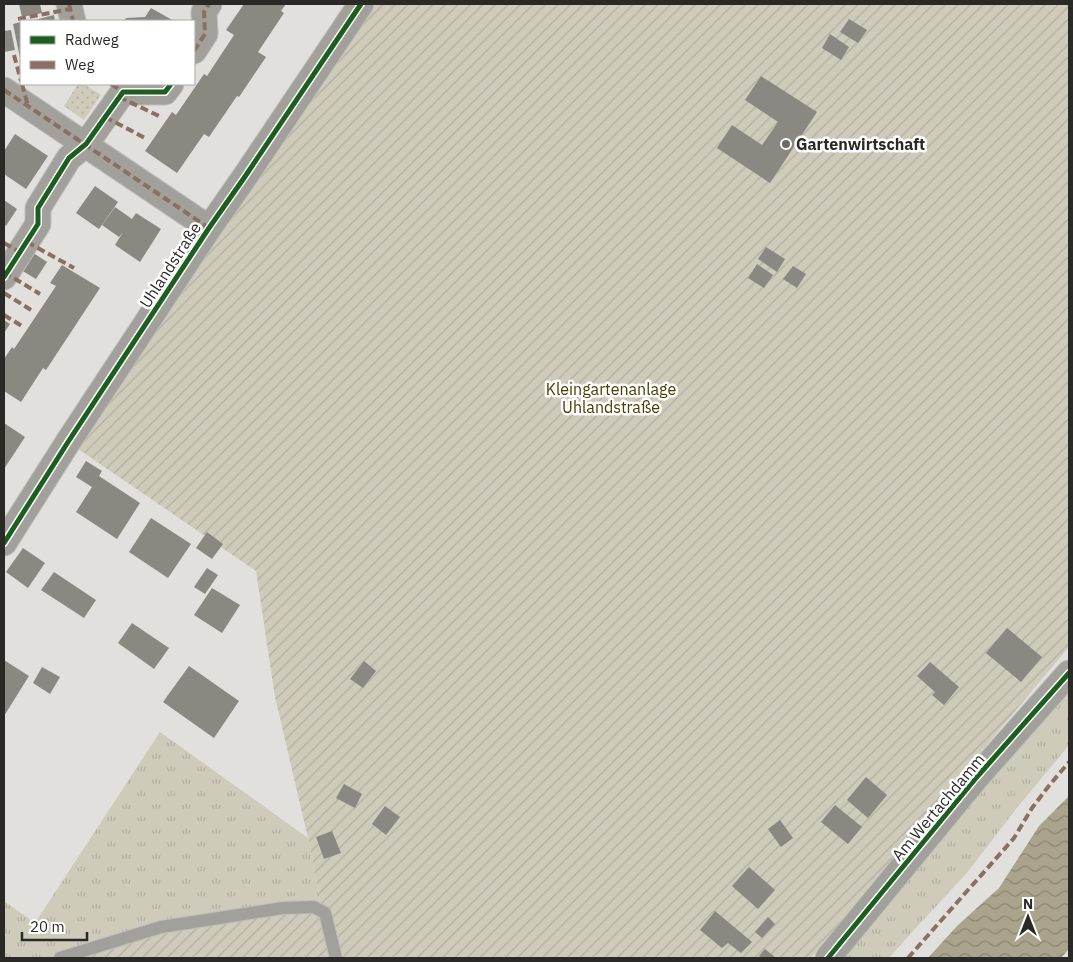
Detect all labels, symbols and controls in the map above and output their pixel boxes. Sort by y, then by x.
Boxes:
legend [20,20,195,85]
text: Radweg [65,30,119,49]
text: Weg [65,55,94,74]
place label: Gartenwirtschaft [796,134,925,154]
marker: Gartenwirtschaft [780,138,792,150]
street label: Uhlandstraße [135,218,205,311]
park label: Kleingartenanlage Uhlandstraße [546,379,676,417]
street label: Am Wertachdamm [887,749,989,865]
north arrow [1003,892,1053,942]
text: N [1023,895,1033,913]
scale bar [22,910,88,942]
text: 20 m [30,917,65,936]

